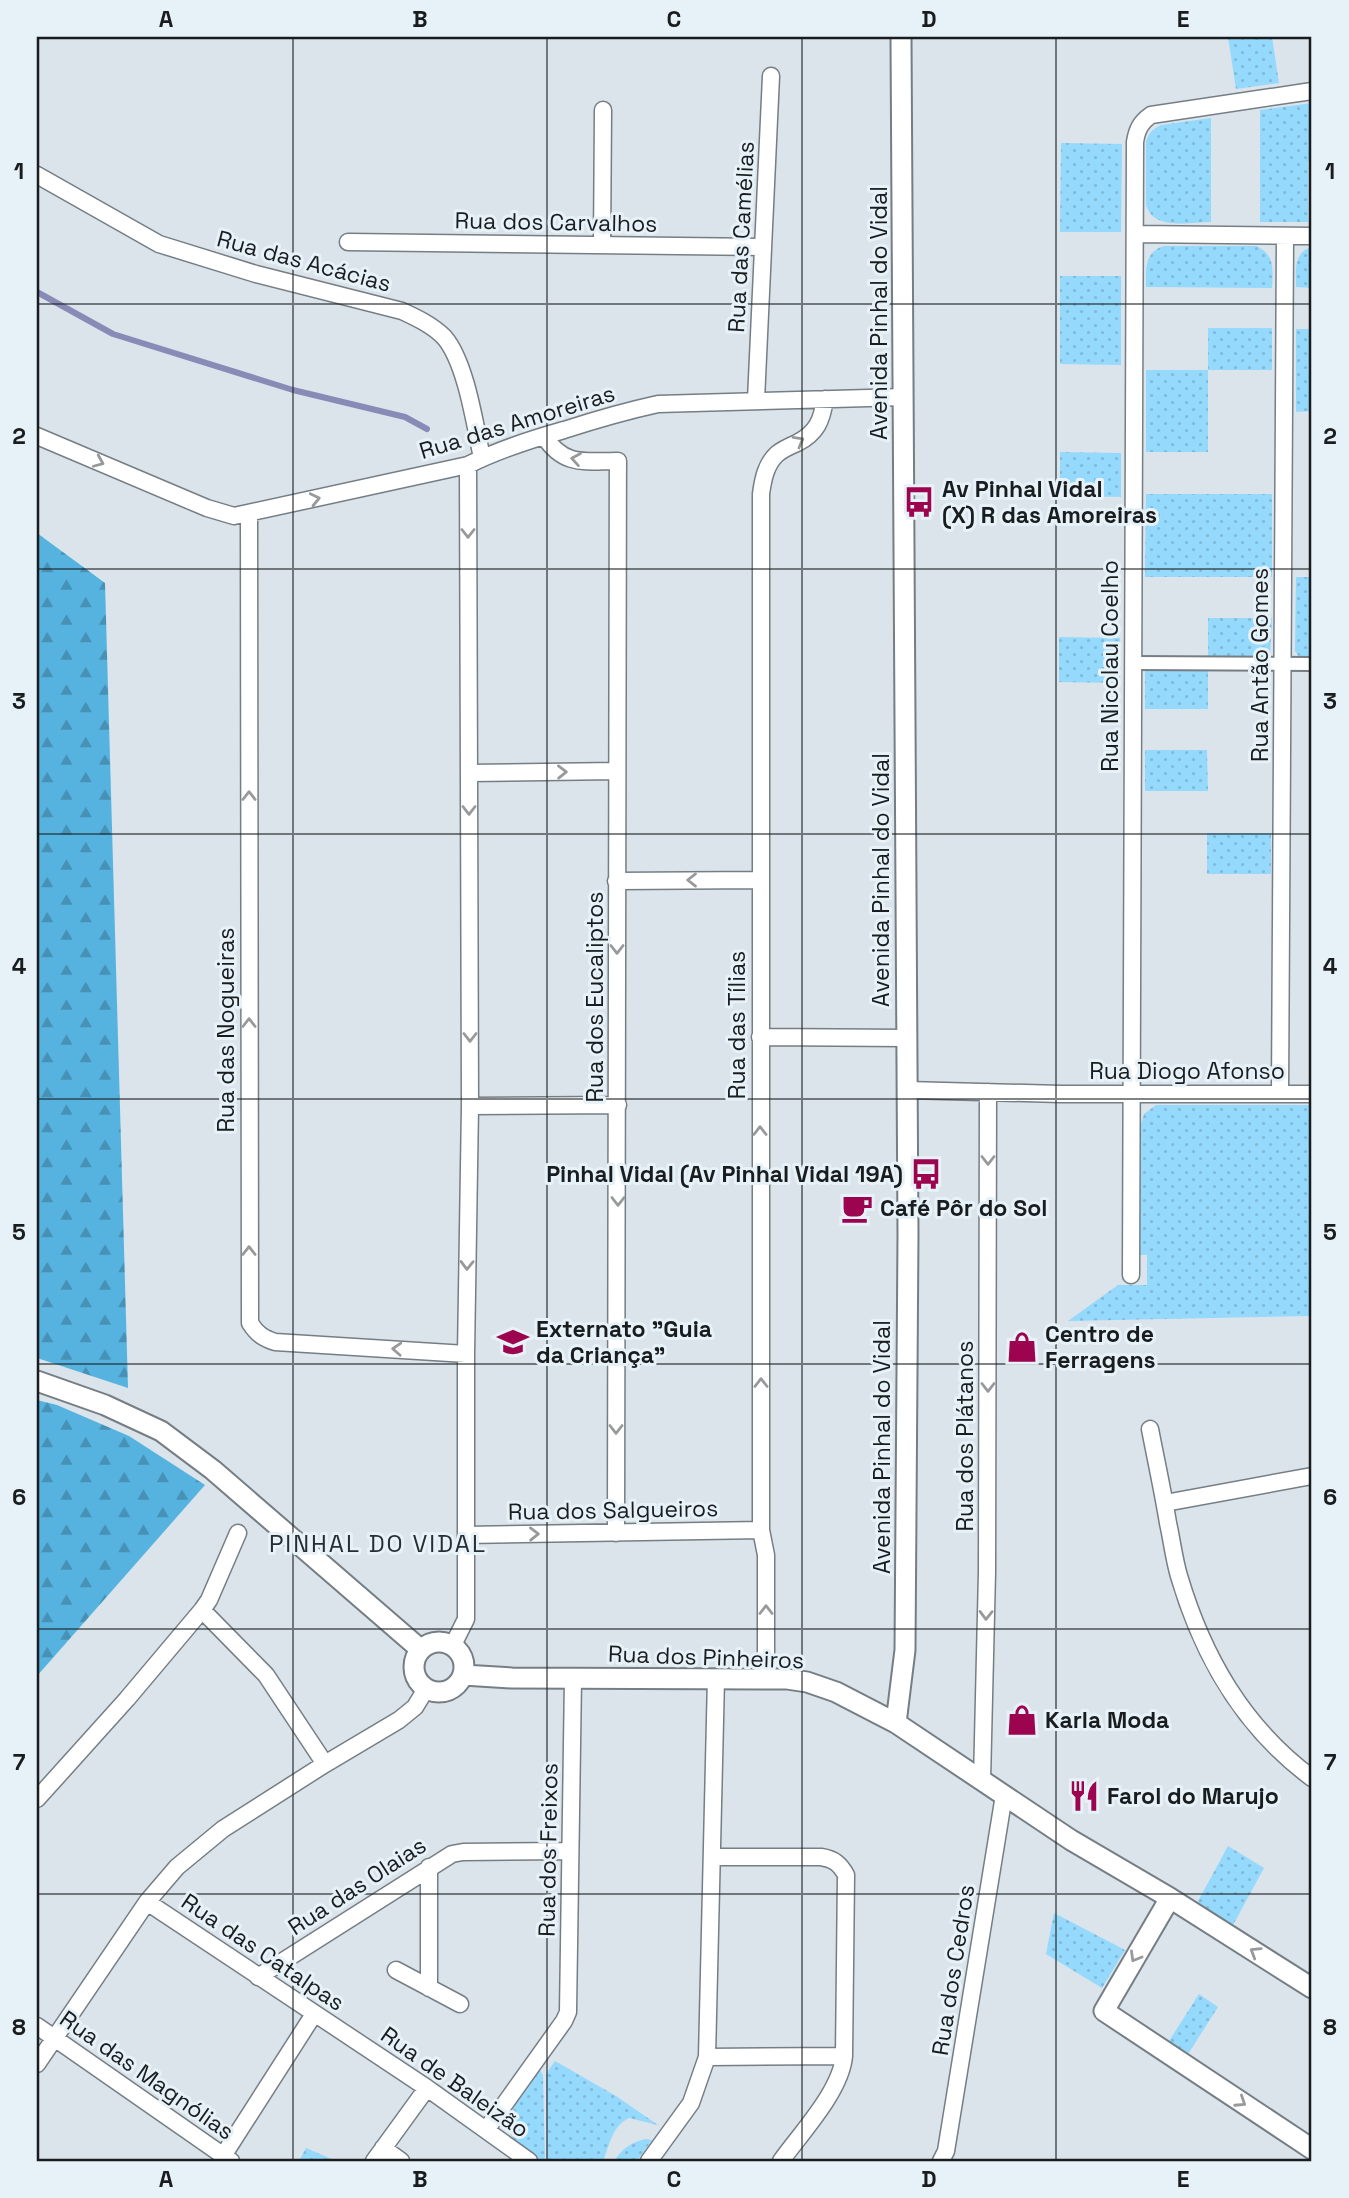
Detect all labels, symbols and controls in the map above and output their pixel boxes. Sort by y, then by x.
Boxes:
text: A [159,4,174,34]
text: B [412,4,428,34]
text: C [667,4,681,34]
text: D [921,4,937,34]
text: E [1177,4,1189,34]
street label: Rua das Camélias [721,141,761,333]
text: 1 [14,156,24,186]
text: 1 [1325,156,1335,186]
street label: Avenida Pinhal do Vidal [864,186,894,440]
street label: Rua dos Carvalhos [454,205,658,239]
street label: Rua das Acácias [214,223,394,299]
street label: Rua das Amoreiras [416,378,618,466]
text: 2 [12,421,26,451]
text: 2 [1323,421,1337,451]
one-way arrow [791,436,804,449]
one-way arrow [570,452,582,467]
one-way arrow [93,454,105,468]
place label: Av Pinhal Vidal (X) R das Amoreiras [942,474,1157,530]
bus stop icon: Av Pinhal Vidal (X) R das Amoreiras [902,485,936,519]
one-way arrow [309,493,321,508]
one-way arrow [460,529,476,539]
street label: Rua Nicolau Coelho [1095,560,1125,772]
street label: Rua Antão Gomes [1245,568,1275,762]
text: 3 [12,686,26,716]
text: 3 [1323,686,1337,716]
street label: Avenida Pinhal do Vidal [866,753,896,1007]
one-way arrow [557,764,568,780]
one-way arrow [241,790,257,800]
one-way arrow [461,805,477,816]
one-way arrow [686,872,696,888]
street label: Rua dos Eucaliptos [580,892,610,1102]
street label: Rua das Nogueiras [211,928,241,1132]
one-way arrow [609,944,625,955]
text: 4 [12,951,27,981]
street label: Rua das Tílias [722,951,752,1099]
text: 4 [1323,951,1338,981]
one-way arrow [241,1017,257,1028]
one-way arrow [462,1033,478,1043]
street label: Rua Diogo Afonso [1089,1056,1285,1086]
one-way arrow [752,1126,768,1136]
one-way arrow [980,1155,996,1166]
bus stop icon: Pinhal Vidal (Av Pinhal Vidal 19A) [909,1157,943,1191]
place label: Pinhal Vidal (Av Pinhal Vidal 19A) [546,1159,903,1189]
cafe icon: Café Pôr do Sol [840,1191,874,1225]
place label: Café Pôr do Sol [880,1193,1047,1223]
one-way arrow [610,1196,626,1207]
text: 5 [12,1217,26,1247]
text: 5 [1323,1217,1337,1247]
one-way arrow [241,1245,257,1255]
one-way arrow [459,1260,475,1271]
place label: Externato "Guia da Criança" [536,1314,712,1370]
place label: Centro de Ferragens [1045,1319,1156,1375]
street label: Avenida Pinhal do Vidal [867,1320,897,1574]
school or university icon: Externato "Guia da Criança" [496,1325,530,1359]
shop icon: Centro de Ferragens [1005,1330,1039,1364]
street label: Rua dos Plátanos [950,1341,980,1531]
one-way arrow [392,1342,403,1357]
one-way arrow [753,1378,769,1388]
one-way arrow [980,1383,996,1393]
one-way arrow [608,1424,624,1434]
text: 6 [12,1482,26,1512]
text: 6 [1323,1482,1337,1512]
street label: Rua dos Salgueiros [508,1493,718,1527]
one-way arrow [530,1526,540,1542]
district label: PINHAL DO VIDAL [269,1528,487,1559]
one-way arrow [758,1605,774,1615]
one-way arrow [978,1610,994,1621]
street label: Rua dos Pinheiros [607,1639,805,1675]
shop icon: Karla Moda [1005,1703,1039,1737]
place label: Karla Moda [1045,1705,1169,1735]
text: 7 [13,1747,26,1777]
text: 7 [1324,1747,1337,1777]
street label: Rua dos Freixos [531,1763,565,1937]
restaurant icon: Farol do Marujo [1067,1779,1101,1813]
place label: Farol do Marujo [1107,1781,1279,1811]
street label: Rua das Olaias [282,1830,432,1942]
street label: Rua dos Cedros [925,1882,981,2058]
street label: Rua das Catalpas [176,1886,350,2018]
one-way arrow [1249,1947,1262,1960]
one-way arrow [1131,1950,1144,1963]
street label: Rua das Magnólias [54,2004,240,2146]
text: 8 [12,2012,26,2042]
text: 8 [1323,2012,1337,2042]
street label: Rua de Baleizão [375,2020,535,2144]
one-way arrow [1233,2094,1246,2106]
text: A [159,2164,174,2194]
text: B [412,2164,428,2194]
text: C [667,2164,681,2194]
text: D [921,2164,937,2194]
text: E [1177,2164,1189,2194]

